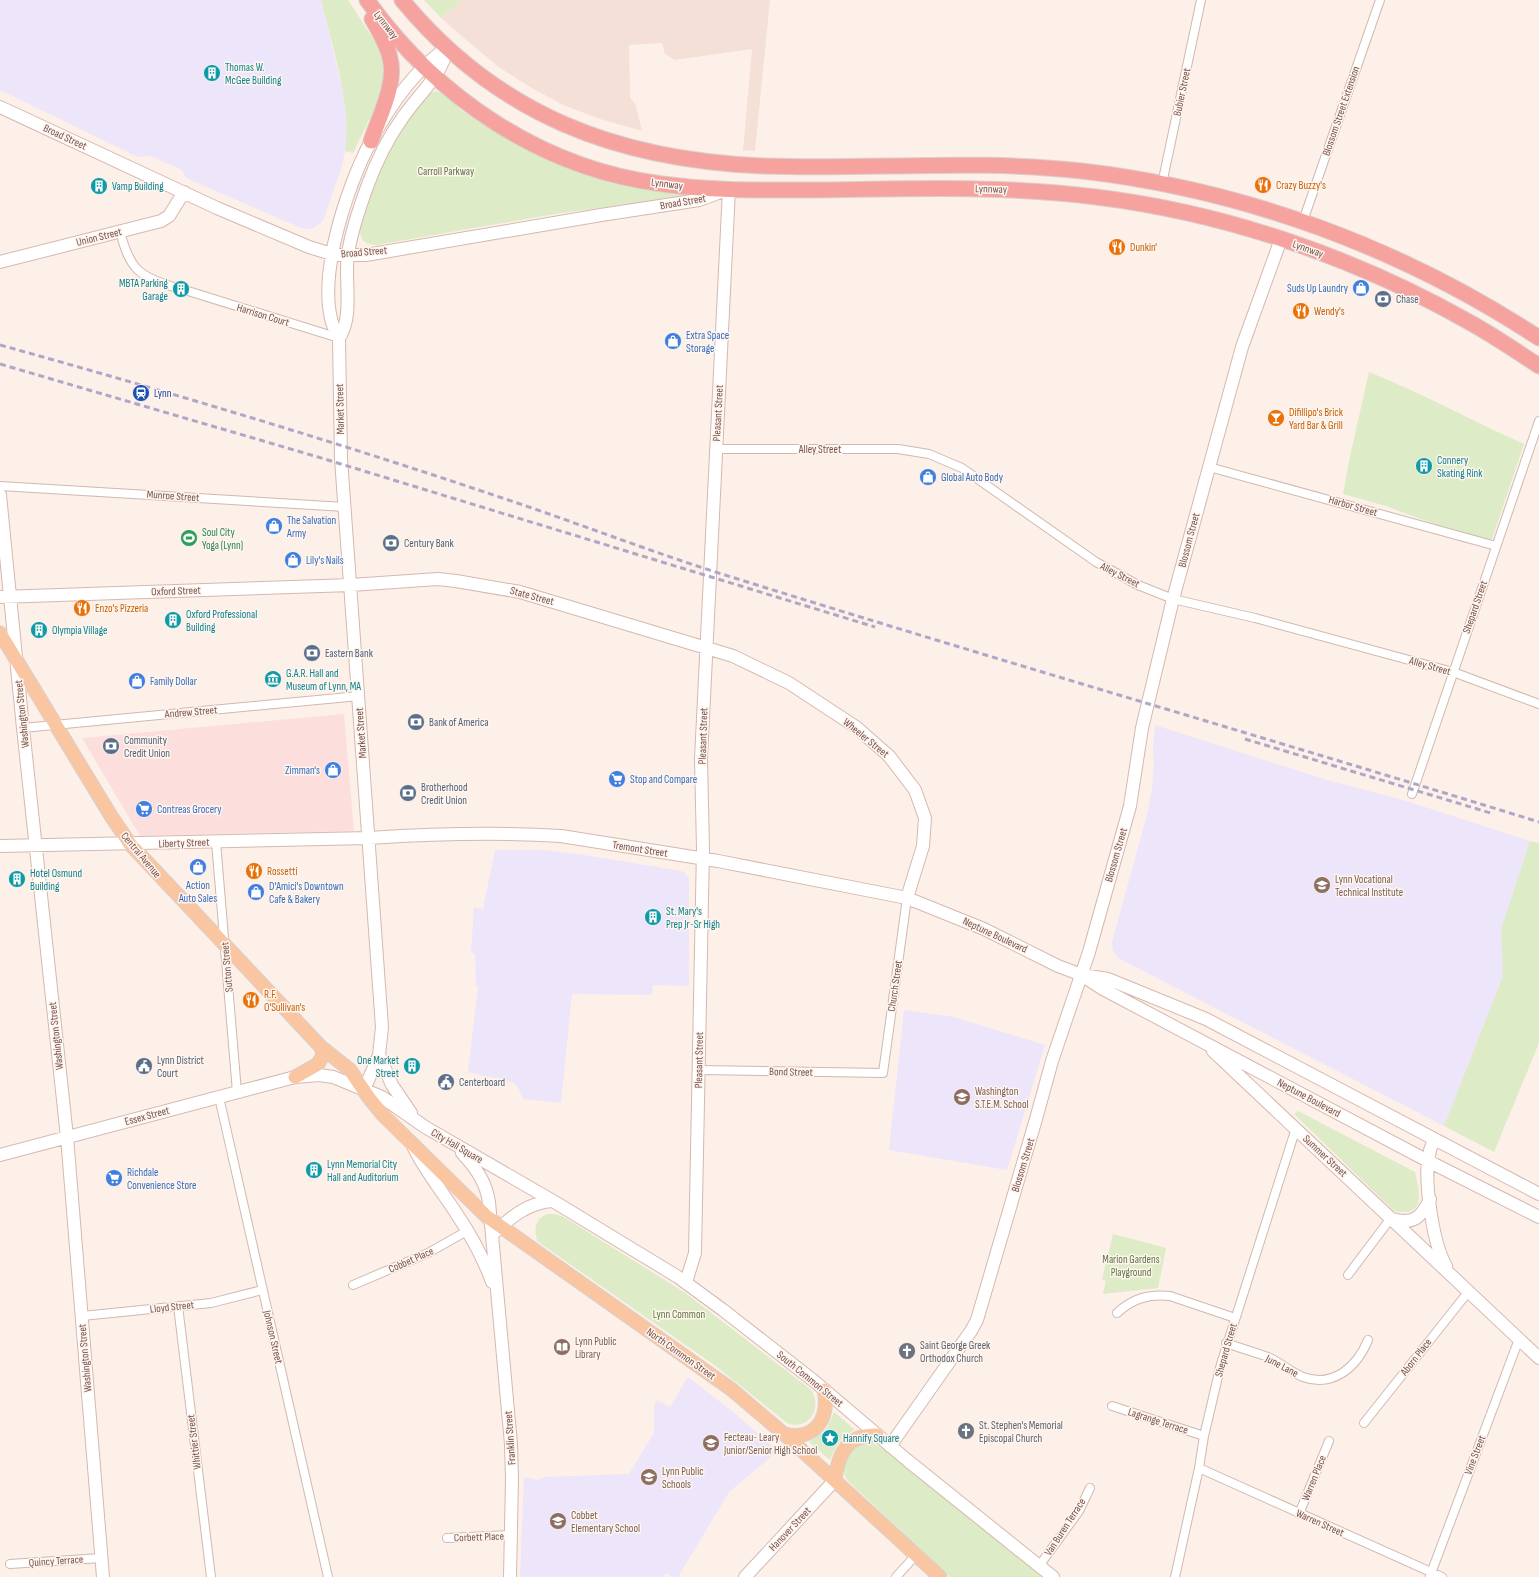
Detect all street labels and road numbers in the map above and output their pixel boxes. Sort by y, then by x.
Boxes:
street label: Lynnway [371,8,401,42]
street label: Blossom Street Extension [1320,64,1363,158]
street label: Bubier Street [1171,66,1194,117]
street label: Broad Street [41,121,89,153]
street label: Lynnway [650,176,684,192]
street label: Lynnway [975,182,1008,196]
street label: Broad Street [659,191,708,212]
street label: Union Street [75,225,124,249]
street label: Lynnway [1291,237,1326,261]
street label: Broad Street [340,243,388,260]
street label: Harrison Court [235,301,291,329]
street label: Market Street [333,383,347,434]
street label: Pleasant Street [710,384,726,442]
street label: Alley Street [798,443,842,456]
street label: Munroe Street [146,488,200,504]
street label: Harbor Street [1327,493,1380,519]
street label: Blossom Street [1175,511,1203,569]
street label: Alley Street [1097,559,1142,591]
street label: Shepard Street [1460,578,1490,635]
street label: Oxford Street [151,584,202,598]
street label: State Street [509,584,556,608]
street label: Alley Street [1407,654,1453,678]
street label: Washington Street [12,679,32,749]
street label: Andrew Street [163,703,218,721]
street label: Market Street [353,707,369,759]
street label: Pleasant Street [696,707,711,765]
street label: Wheeler Street [840,716,892,761]
street label: Blossom Street [1102,826,1130,884]
street label: Central Avenue [118,829,164,881]
street label: Liberty Street [158,836,210,850]
street label: Tremont Street [611,838,669,860]
street label: Neptune Boulevard [961,914,1030,956]
street label: Sutton Street [218,941,236,993]
street label: Church Street [885,959,905,1013]
street label: Washington Street [46,1001,66,1071]
street label: Pleasant Street [692,1031,706,1088]
street label: Bond Street [769,1065,814,1079]
street label: Neptune Boulevard [1275,1076,1343,1120]
street label: Essex Street [123,1104,171,1128]
street label: City Hall Square [429,1126,485,1166]
street label: Summer Street [1300,1132,1350,1180]
street label: Blossom Street [1009,1136,1038,1194]
street label: Cobbet Place [386,1244,436,1276]
street label: Lloyd Street [149,1298,195,1316]
street label: Johnson Street [260,1308,286,1366]
street label: Shepard Street [1212,1321,1240,1378]
street label: Washington Street [75,1323,94,1393]
street label: North Common Street [644,1325,719,1383]
street label: Aborn Place [1397,1336,1434,1379]
street label: South Common Street [774,1348,846,1410]
street label: June Lane [1263,1352,1301,1380]
street label: Lagrange Terrace [1126,1405,1190,1437]
street label: Franklin Street [502,1410,518,1466]
street label: Whittier Street [184,1413,204,1470]
street label: Vine Street [1462,1433,1489,1477]
street label: Warren Place [1299,1453,1329,1503]
street label: Van Buren Terrace [1042,1496,1088,1558]
street label: Hanover Street [766,1504,814,1554]
street label: Warren Street [1294,1507,1347,1540]
street label: Corbett Place [454,1530,504,1544]
street label: Quincy Terrace [28,1553,84,1569]

